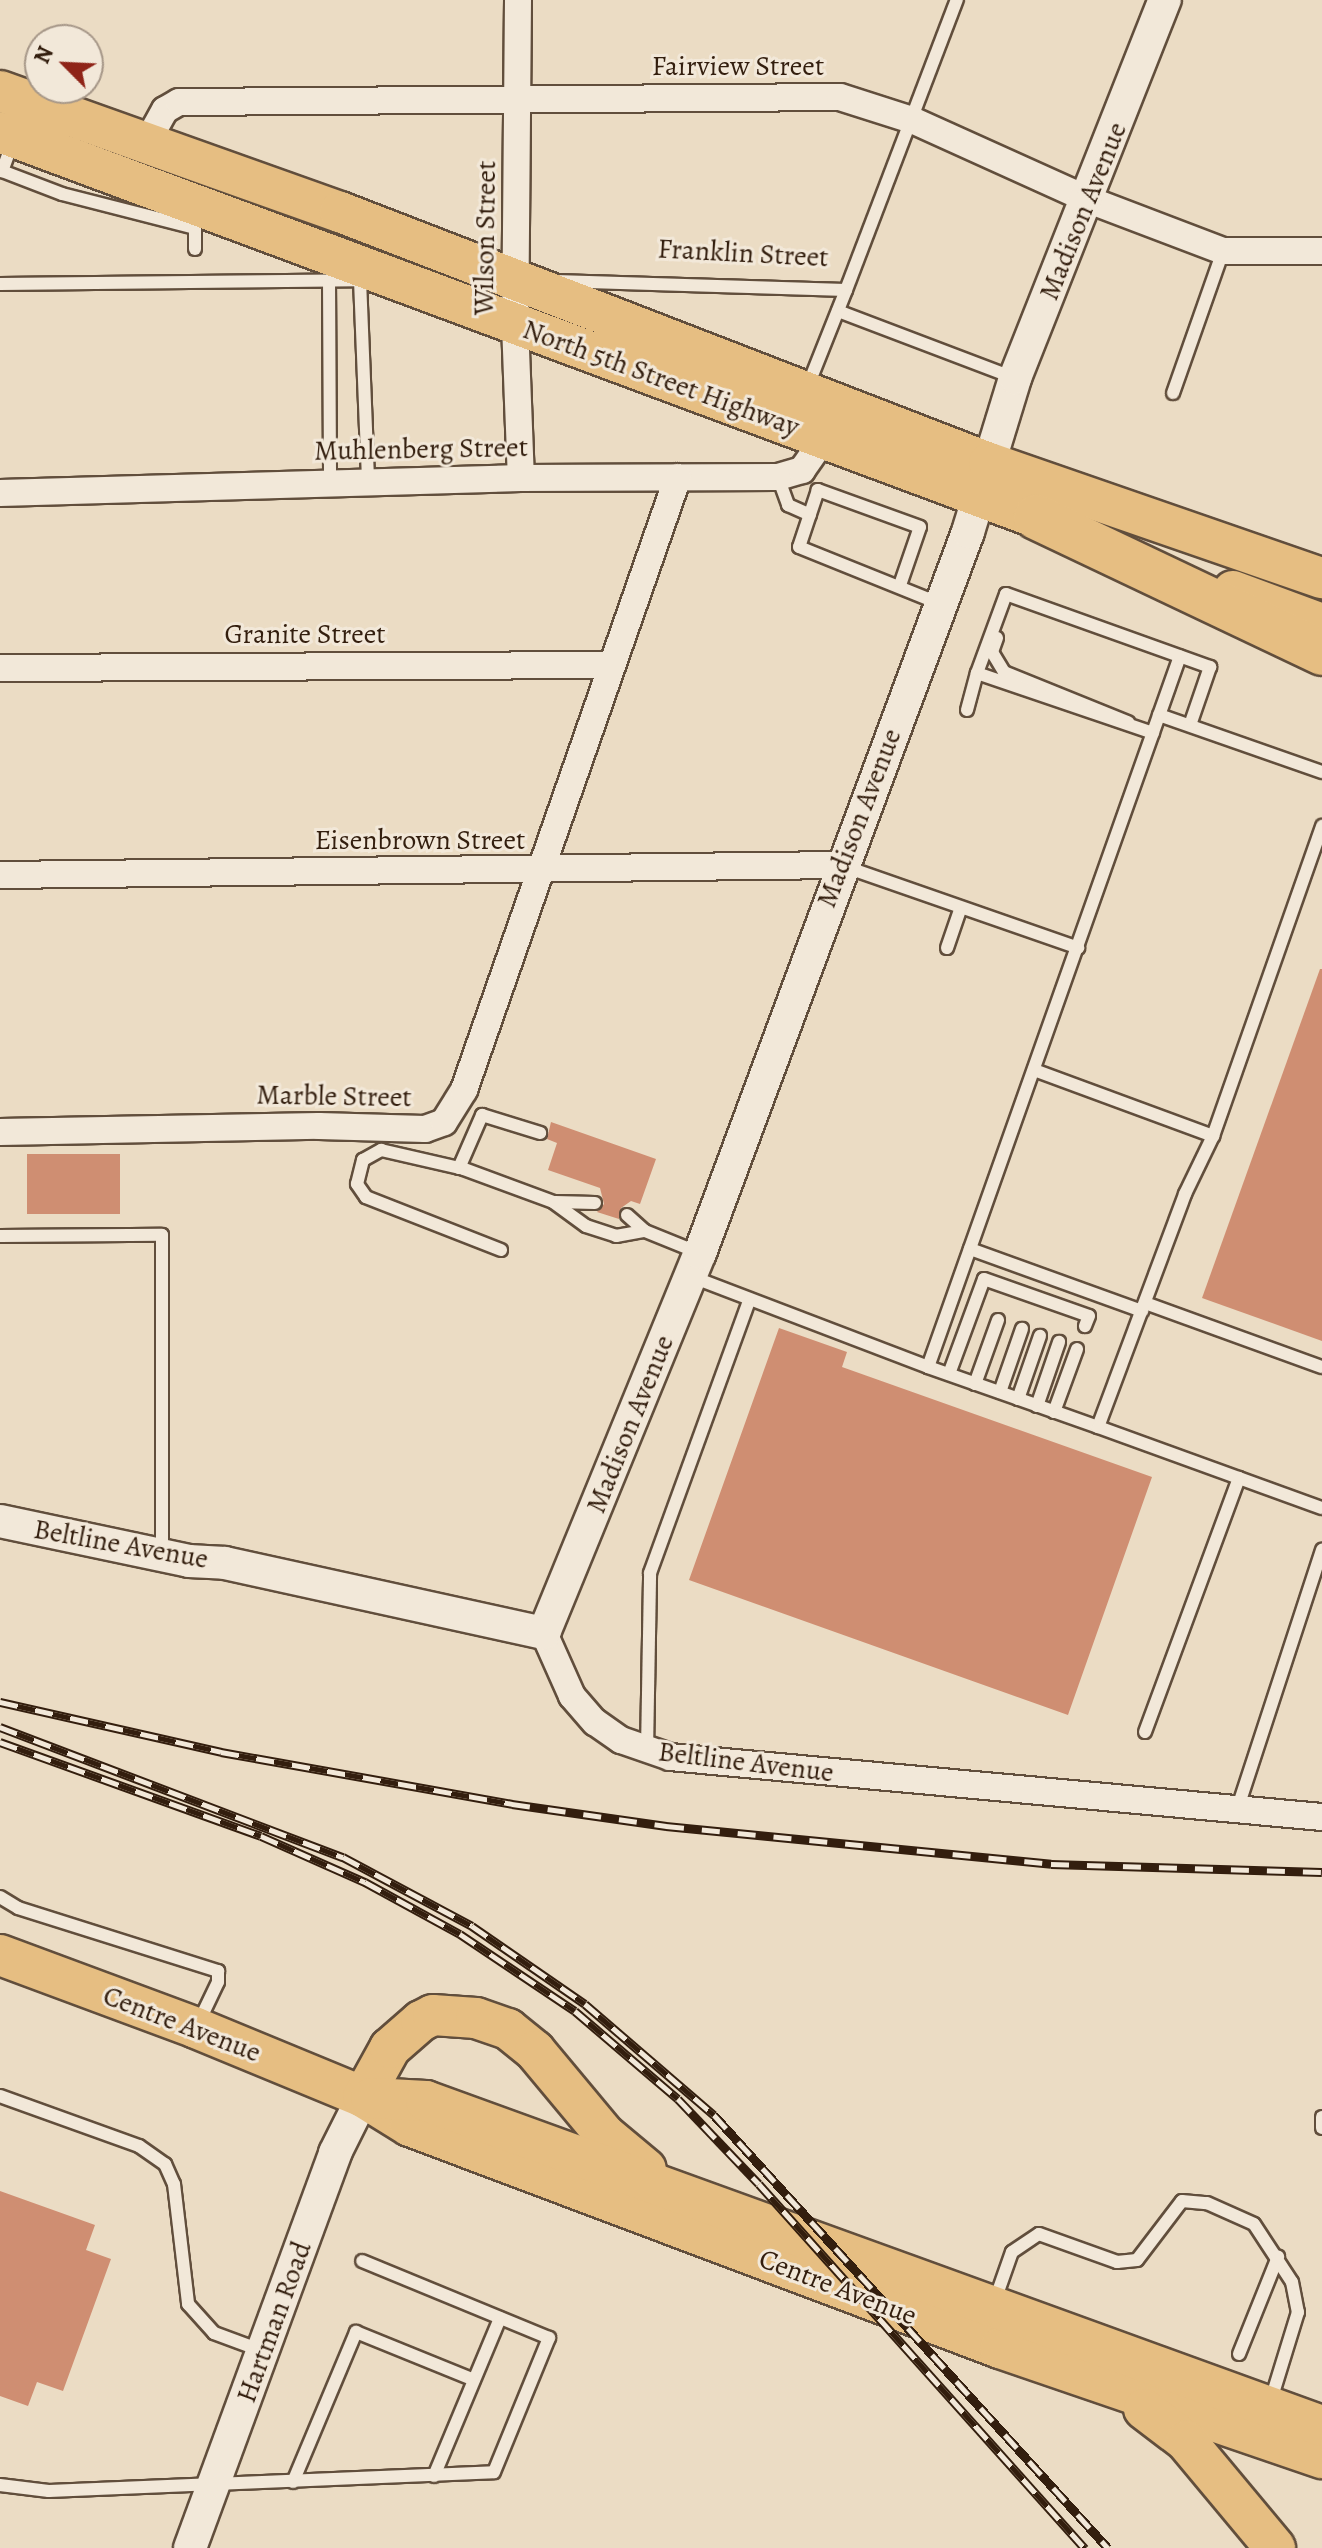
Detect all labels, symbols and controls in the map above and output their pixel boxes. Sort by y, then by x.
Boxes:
north arrow [24,24,104,104]
text: N [27,42,61,68]
street label: Fairview Street [652,49,824,83]
street label: Madison Avenue [1032,117,1134,305]
street label: Wilson Street [467,160,503,316]
street label: Franklin Street [657,232,829,274]
street label: North 5th Street Highway [518,312,804,444]
street label: Muhlenberg Street [314,430,528,468]
street label: Granite Street [224,617,386,651]
street label: Madison Avenue [809,724,909,912]
street label: Eisenbrown Street [315,823,525,857]
street label: Marble Street [256,1078,412,1114]
street label: Madison Avenue [579,1330,681,1518]
street label: Beltline Avenue [31,1512,211,1576]
street label: Beltline Avenue [656,1735,836,1789]
street label: Centre Avenue [98,1979,266,2069]
street label: Hartman Road [229,2237,319,2407]
street label: Centre Avenue [754,2242,922,2332]

